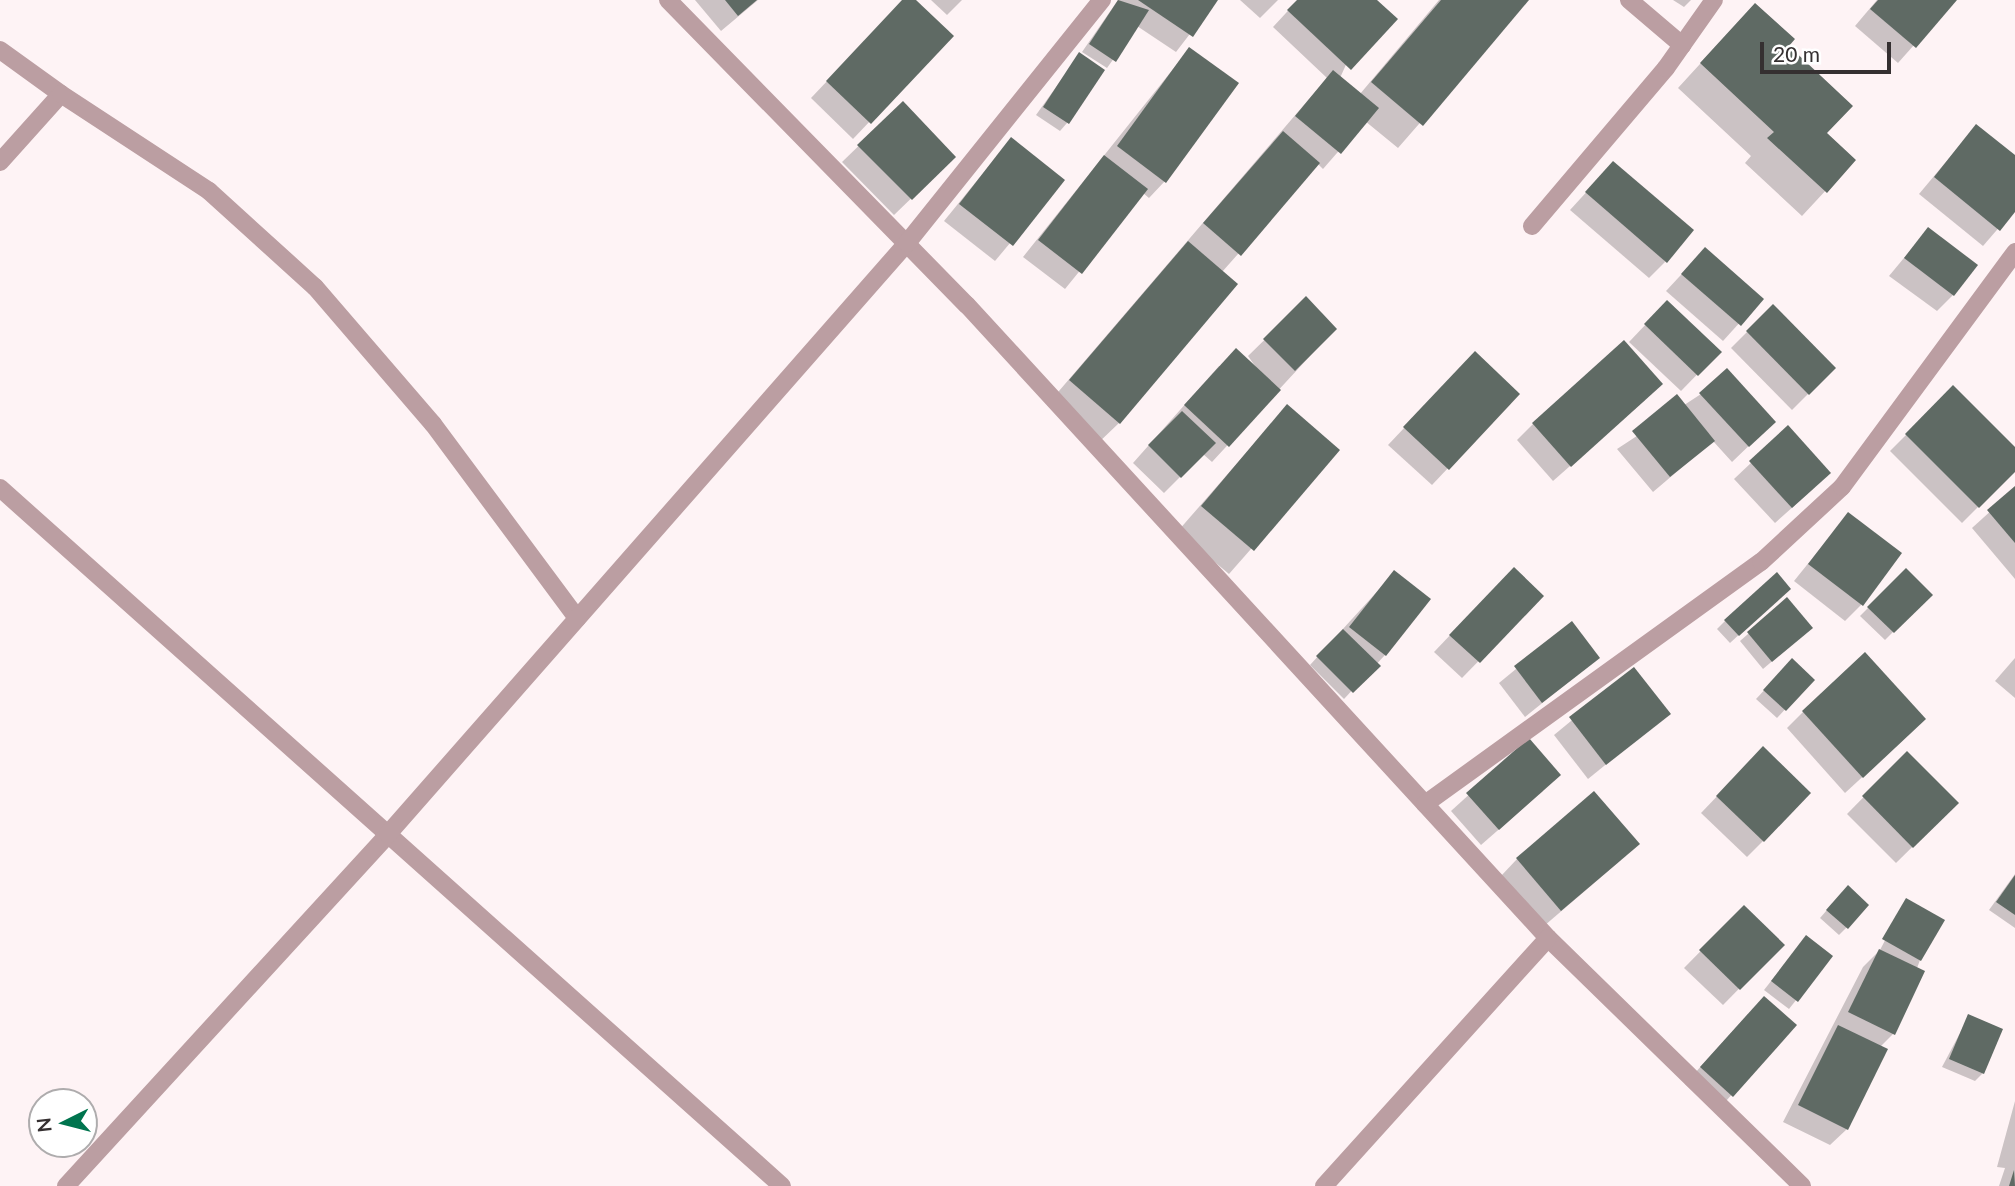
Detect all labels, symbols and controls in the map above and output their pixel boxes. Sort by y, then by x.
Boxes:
scale bar [1763,28,1894,72]
text: 20 m [1773,41,1820,66]
north arrow [28,1088,98,1158]
text: N [31,1117,56,1134]

